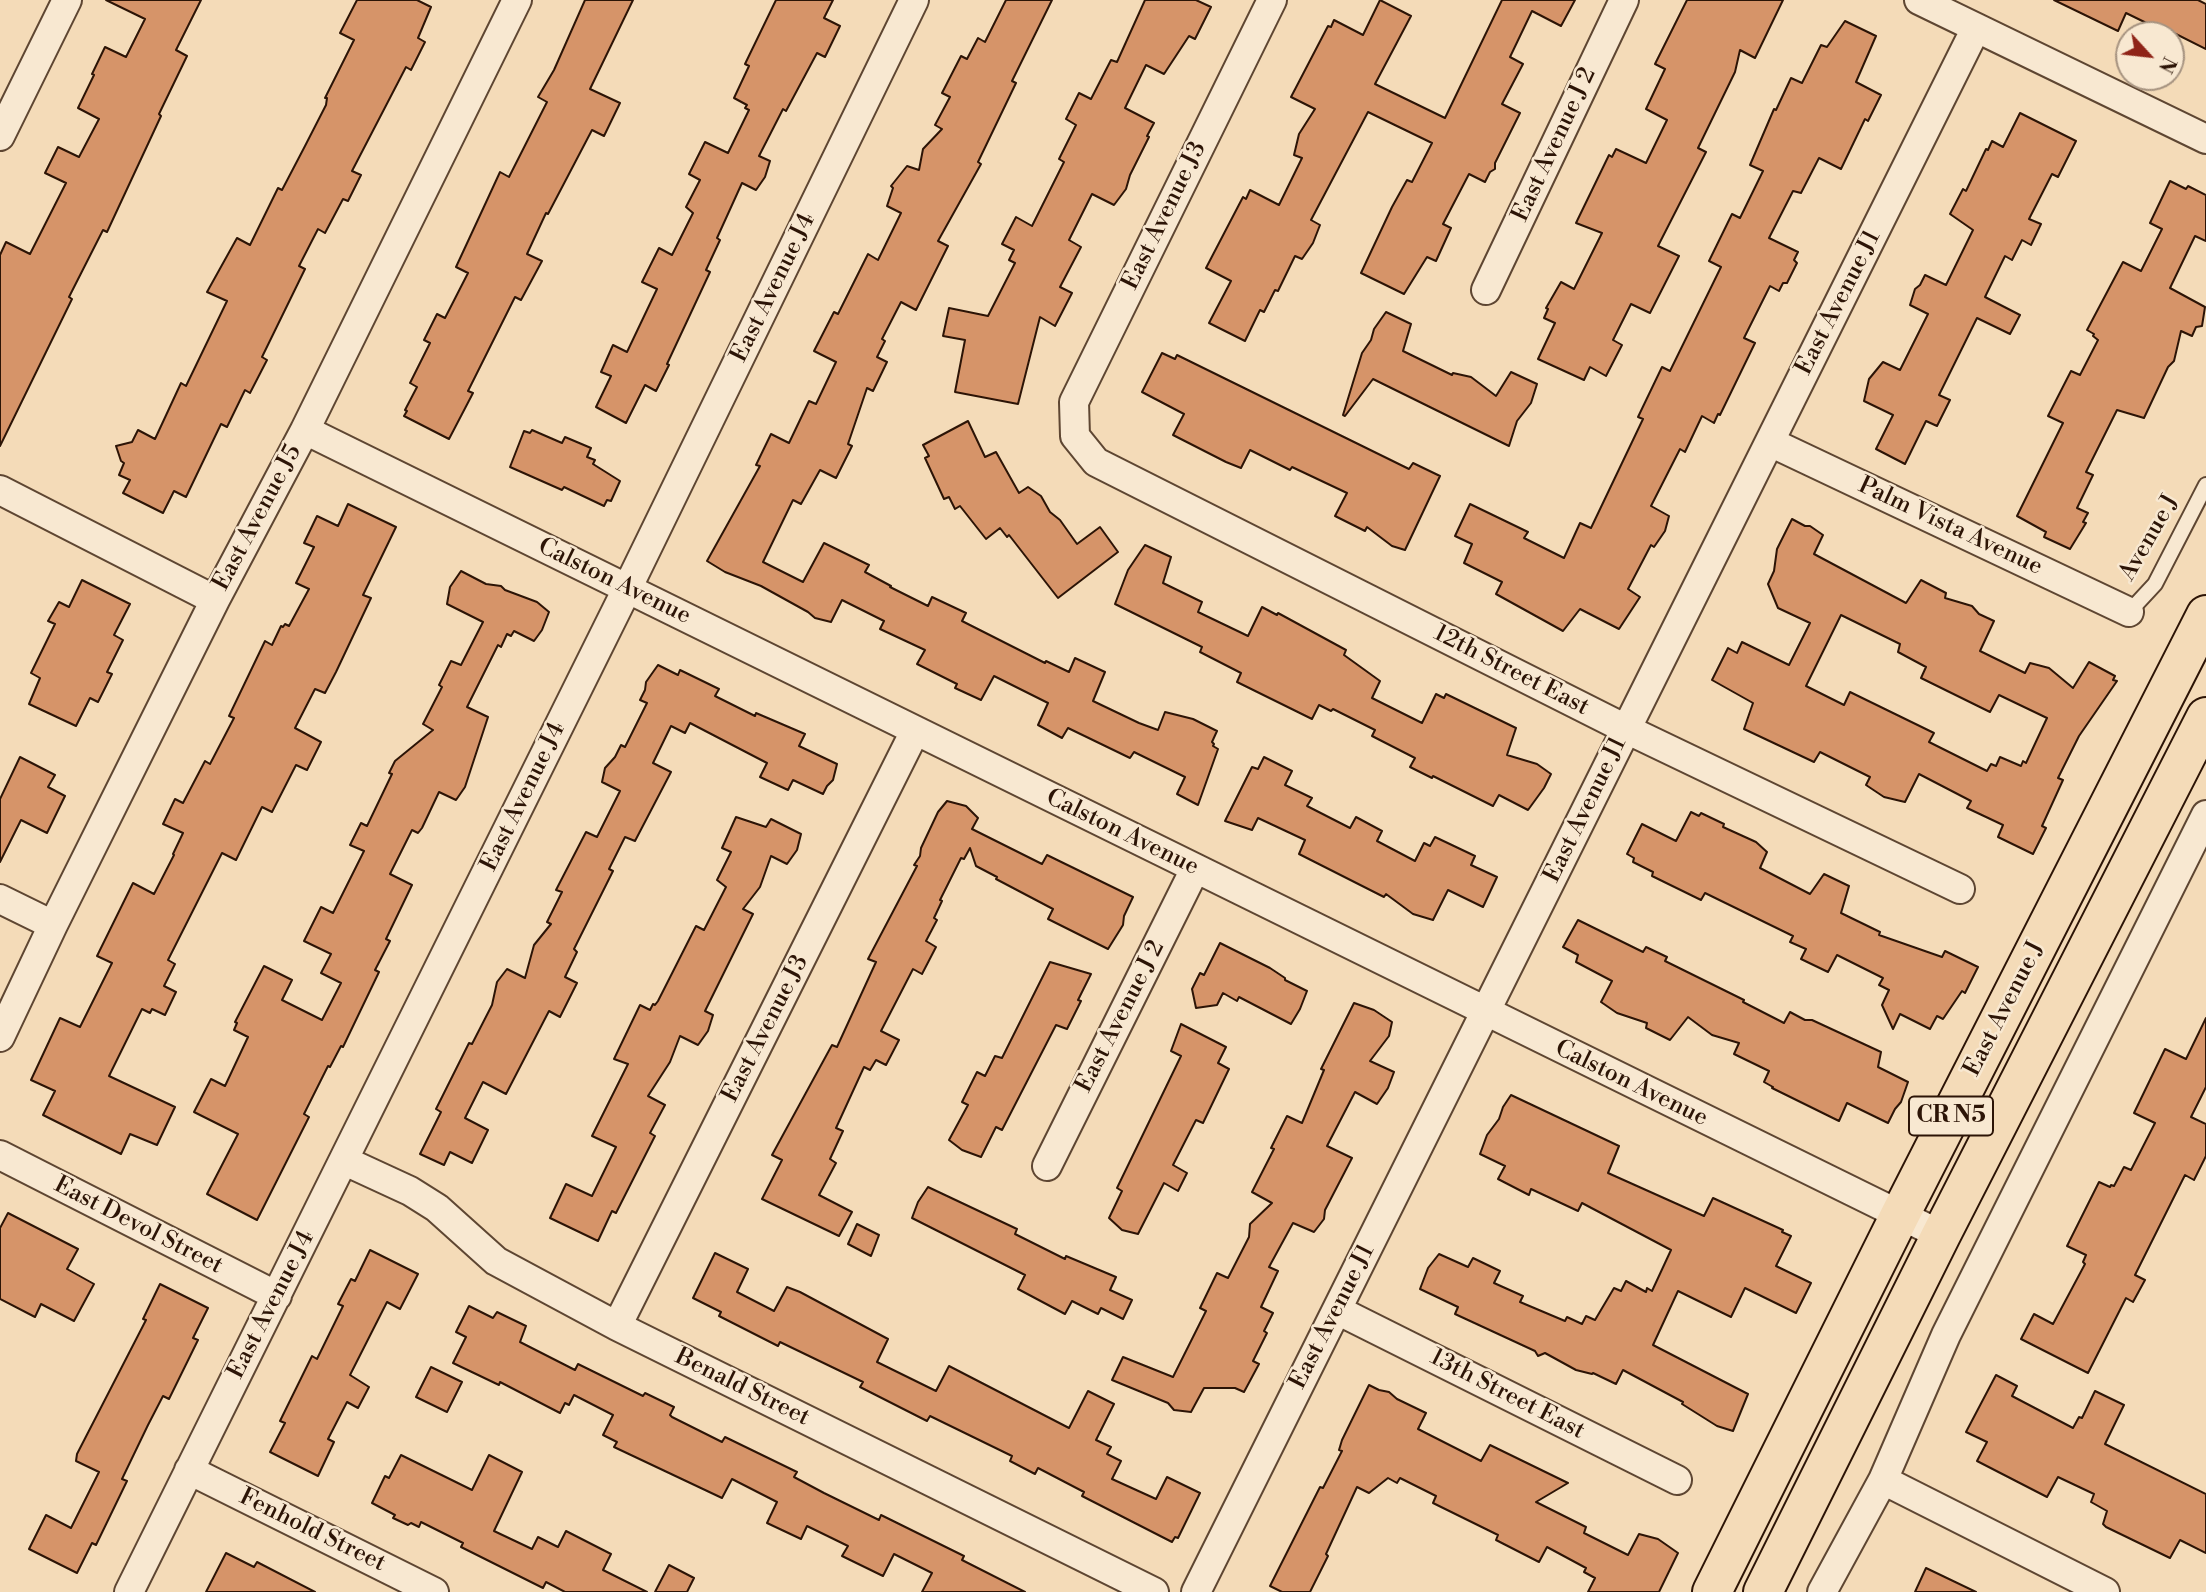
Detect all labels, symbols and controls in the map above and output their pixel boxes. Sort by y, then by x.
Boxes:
north arrow [2115,21,2185,91]
text: N [2153,52,2181,77]
street label: East Avenue J 2 [1507,63,1603,227]
street label: East Avenue J3 [1117,137,1213,295]
street label: East Avenue J4 [725,209,823,367]
street label: East Avenue J1 [1790,226,1888,380]
street label: East Avenue J5 [207,440,309,596]
street label: Palm Vista Avenue [1853,472,2047,582]
street label: Avenue J [2114,490,2186,586]
street label: Calston Avenue [533,533,695,631]
street label: 12th Street East [1428,619,1594,723]
street label: East Avenue J4 [475,718,573,876]
street label: East Avenue J1 [1538,733,1634,887]
street label: Calston Avenue [1041,784,1203,882]
street label: East Avenue J 2 [1070,936,1172,1098]
street label: East Avenue J [1959,937,2051,1081]
street label: East Avenue J3 [717,951,815,1107]
street label: Calston Avenue [1550,1035,1712,1133]
road number: CR N5 [1909,1096,1993,1135]
street label: East Devol Street [49,1171,227,1281]
street label: East Avenue J4 [222,1226,322,1384]
street label: East Avenue J1 [1284,1240,1382,1394]
street label: Benald Street [670,1343,814,1433]
street label: 13th Street East [1425,1344,1589,1446]
street label: Fenhold Street [234,1483,390,1579]

